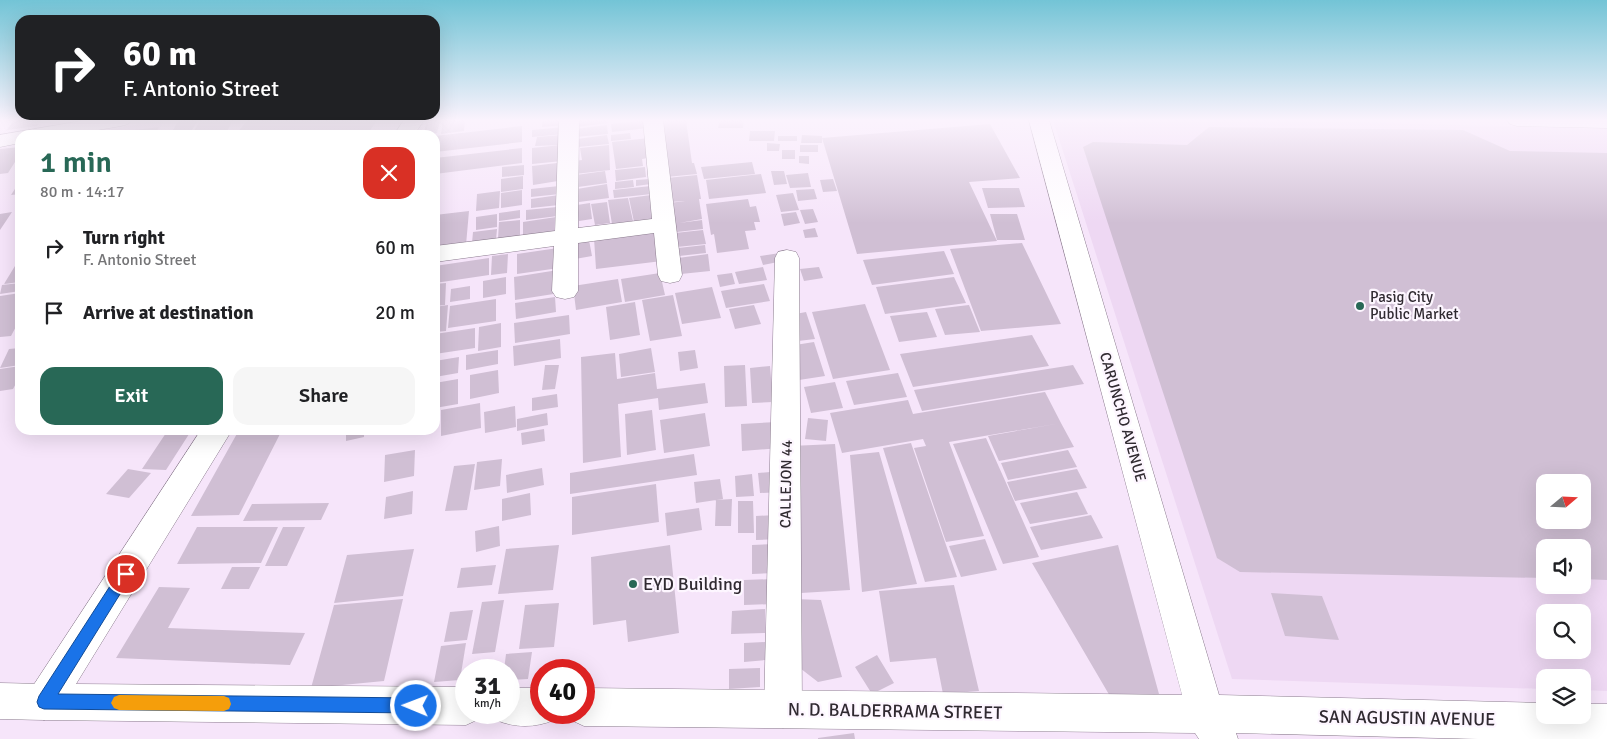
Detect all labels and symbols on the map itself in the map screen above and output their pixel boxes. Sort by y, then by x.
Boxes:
place label: Pasig City Public Market [1370,288,1458,323]
marker: Pasig City Public Market [1354,300,1366,312]
street label: CARUNCHO AVENUE [1096,350,1150,484]
street label: CALLEJON 44 [776,440,796,528]
north arrow [1536,474,1591,529]
pin [105,553,147,595]
place label: EYD Building [643,573,742,595]
marker: EYD Building [627,578,639,590]
speed limit sign: 40 [530,659,595,724]
position arrow [389,679,441,731]
street label: N. D. BALDERRAMA STREET [788,698,1002,724]
street label: SAN AGUSTIN AVENUE [1319,705,1495,731]

